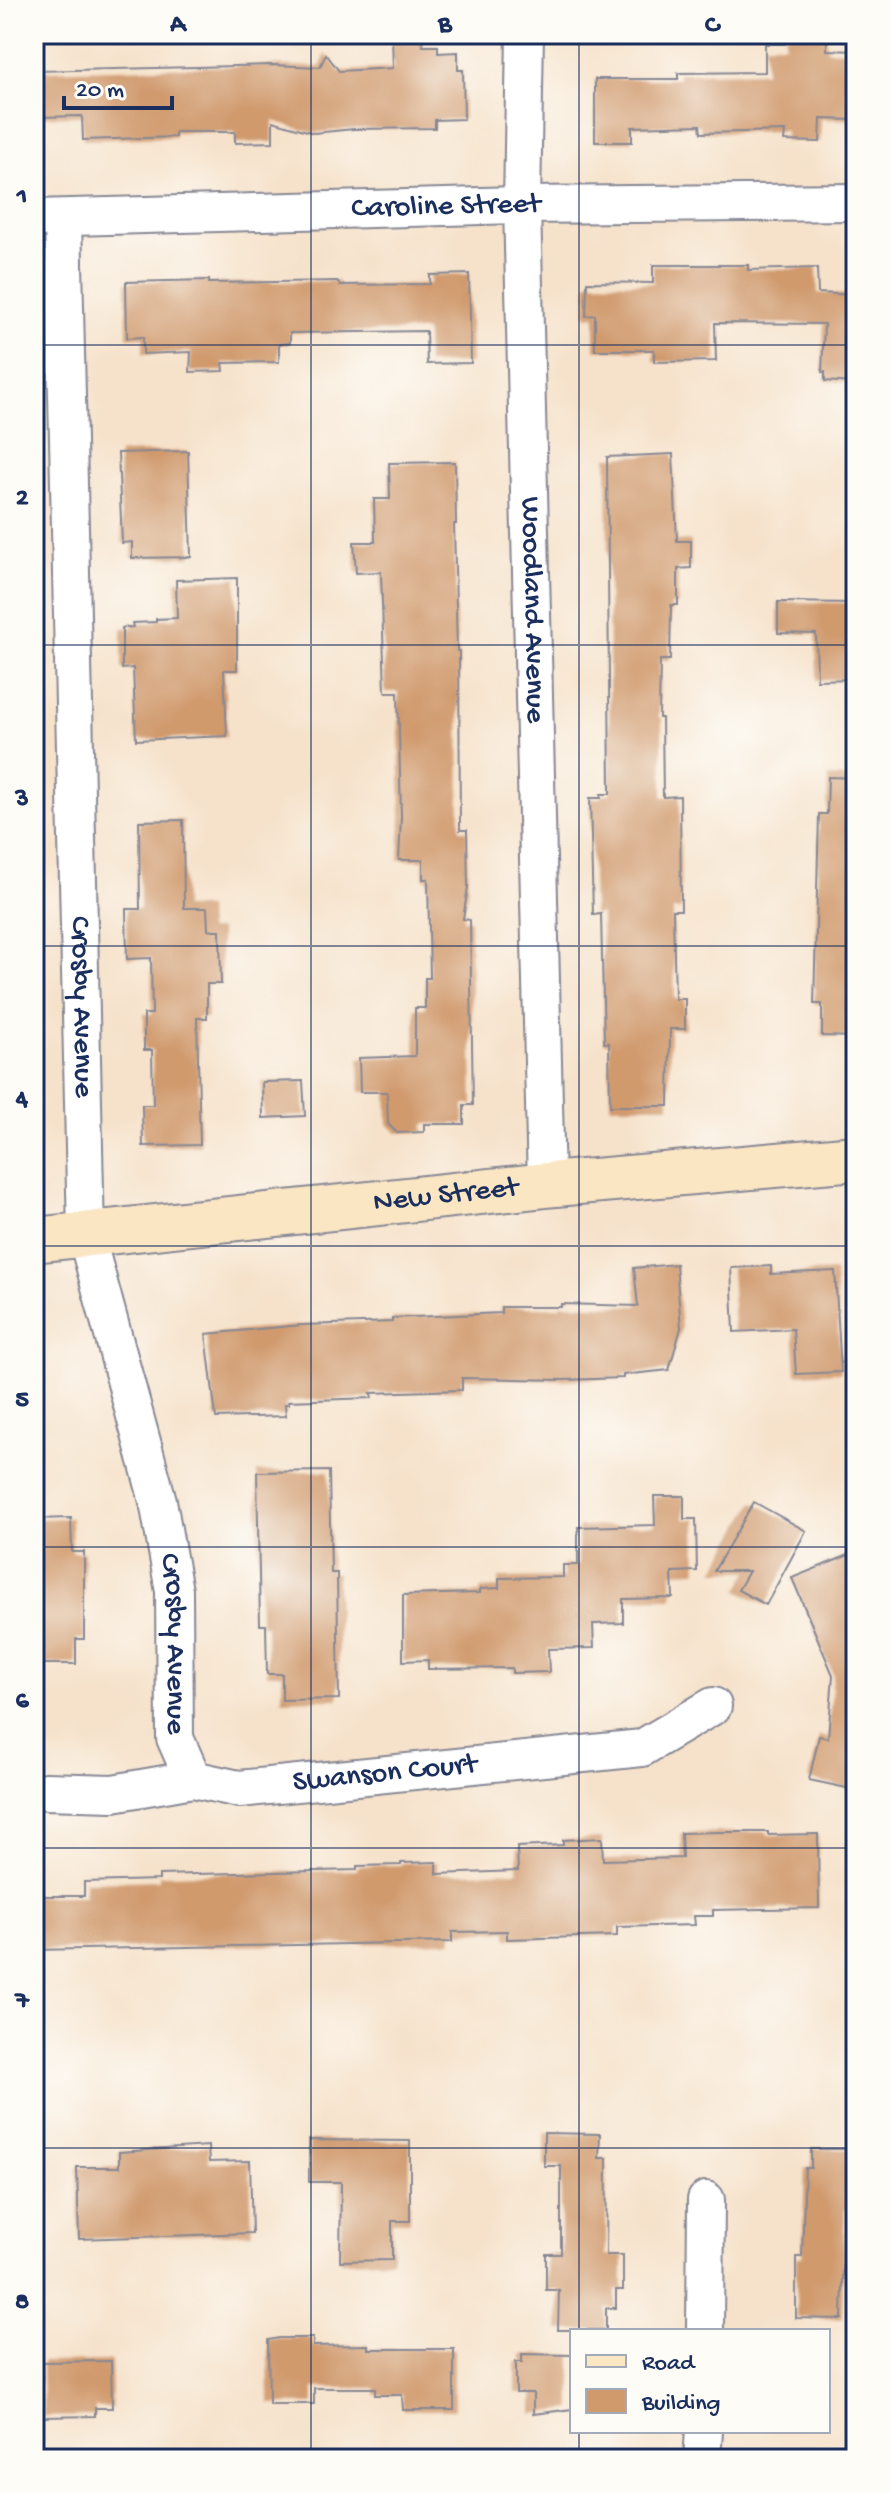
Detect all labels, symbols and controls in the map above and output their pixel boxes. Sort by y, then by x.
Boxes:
text: A [169,11,187,42]
text: B [437,11,453,42]
text: C [705,11,722,42]
scale bar [64,60,172,110]
text: 20 m [76,77,124,106]
text: 1 [16,183,27,214]
street label: Caroline Street [351,187,543,227]
text: 2 [16,484,29,515]
street label: Woodland Avenue [512,496,552,724]
text: 3 [14,785,29,816]
street label: Crosby Avenue [61,916,100,1098]
text: 4 [15,1085,29,1116]
street label: New Street [371,1170,523,1221]
text: 5 [15,1386,29,1417]
street label: Crosby Avenue [150,1551,192,1735]
text: 6 [15,1687,29,1718]
street label: Swanson Court [291,1747,481,1801]
text: 7 [13,1987,30,2018]
text: 8 [15,2288,29,2319]
legend [570,2329,830,2433]
text: Road [642,2350,696,2379]
text: Building [641,2390,720,2419]

